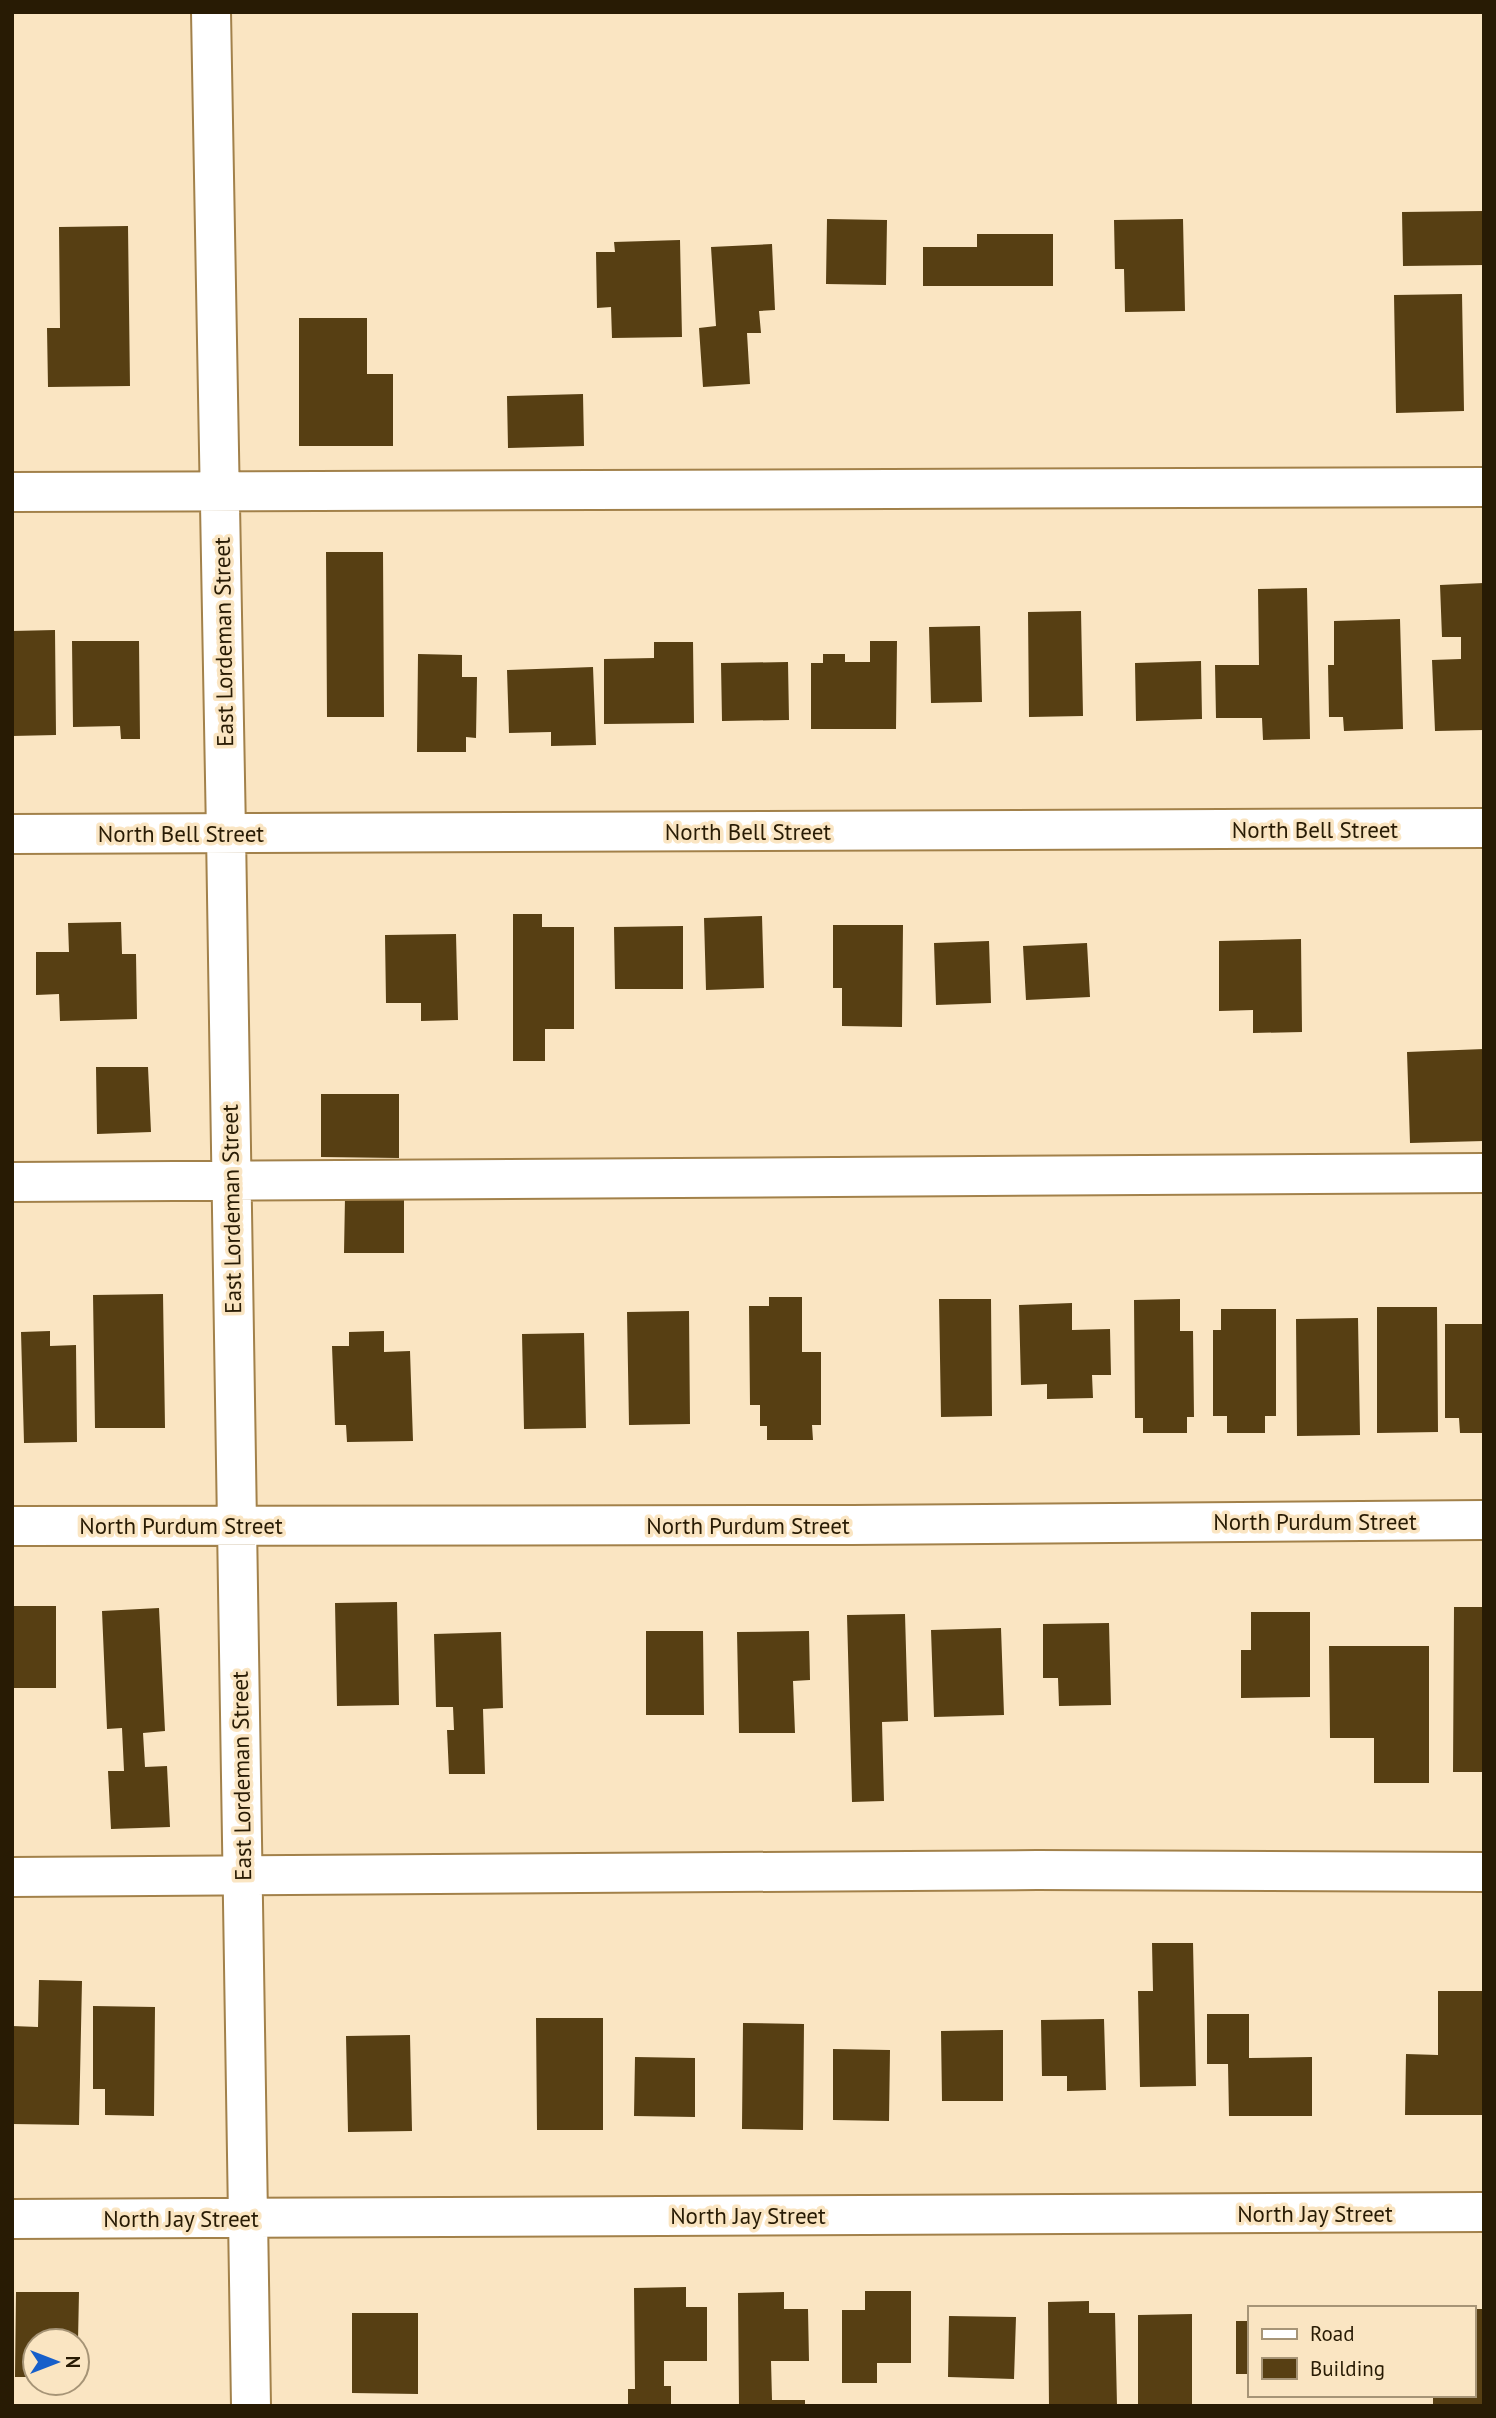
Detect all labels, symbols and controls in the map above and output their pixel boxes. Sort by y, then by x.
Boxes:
street label: East Lordeman Street [207,537,239,747]
street label: North Bell Street [1232,815,1398,844]
street label: North Bell Street [665,817,831,846]
street label: North Bell Street [98,819,264,848]
street label: East Lordeman Street [215,1104,247,1314]
street label: North Purdum Street [1213,1507,1417,1536]
street label: North Purdum Street [79,1511,283,1540]
street label: North Purdum Street [646,1511,850,1540]
street label: East Lordeman Street [225,1671,257,1881]
street label: North Jay Street [1237,2199,1393,2228]
street label: North Jay Street [670,2201,826,2230]
street label: North Jay Street [103,2204,259,2233]
legend [1248,2306,1475,2397]
text: Road [1310,2320,1354,2347]
north arrow [21,2327,91,2397]
text: Building [1310,2355,1385,2382]
text: N [61,2356,85,2368]

